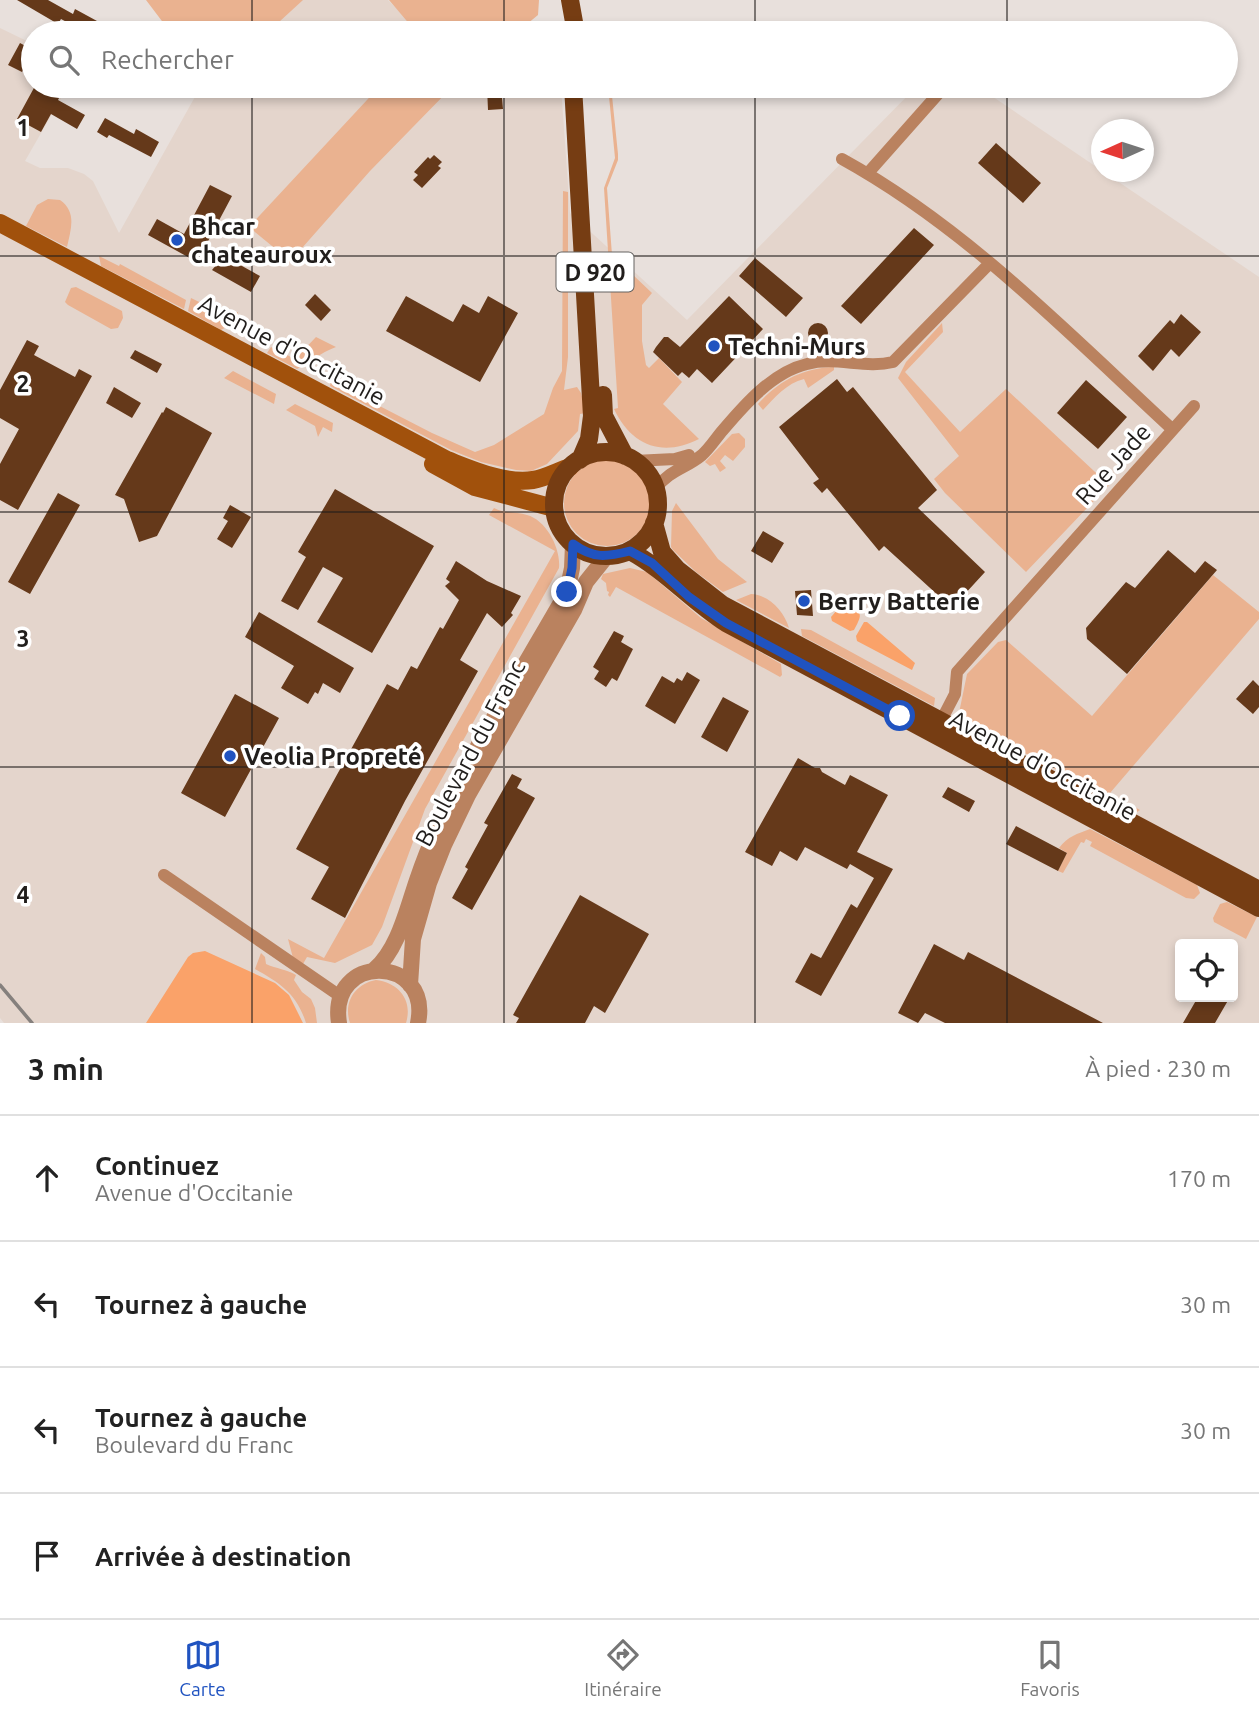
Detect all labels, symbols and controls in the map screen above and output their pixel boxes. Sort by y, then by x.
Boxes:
search box [21,21,1238,98]
icon: search [45,41,83,79]
text: Rechercher [101,45,234,74]
text: 1 [17,115,29,140]
north arrow [1091,119,1154,182]
place label: Bhcar chateauroux [191,213,332,268]
marker: Bhcar chateauroux [169,232,185,248]
road number: D 920 [556,252,634,292]
street label: Avenue d'Occitanie [194,289,390,411]
place label: Techni-Murs [728,333,866,360]
marker: Techni-Murs [706,338,722,354]
text: 2 [17,371,29,396]
street label: Rue Jade [1070,418,1156,510]
route end [551,576,582,607]
place label: Berry Batterie [818,588,980,615]
marker: Berry Batterie [796,593,812,609]
text: 3 [17,626,29,651]
street label: Boulevard du Franc [410,655,530,851]
route start [884,700,915,731]
street label: Avenue d'Occitanie [945,704,1141,826]
place label: Veolia Propreté [244,743,422,770]
marker: Veolia Propreté [222,748,238,764]
text: 4 [17,882,30,907]
map controls [1175,939,1238,1002]
button: locate [1175,939,1238,1002]
text: 3 min [28,1052,104,1086]
text: À pied · 230 m [1085,1056,1231,1081]
text: Continuez [95,1151,219,1180]
icon: ahead [28,1159,66,1197]
text: 170 m [1167,1166,1231,1191]
text: Avenue d'Occitanie [95,1180,293,1205]
icon: left [28,1285,66,1323]
text: Tournez à gauche [95,1290,307,1319]
text: 30 m [1180,1292,1231,1317]
text: Tournez à gauche [95,1403,307,1432]
icon: left [28,1411,66,1449]
text: 30 m [1180,1418,1231,1443]
text: Boulevard du Franc [95,1432,293,1457]
icon: arrive [28,1537,66,1575]
text: Arrivée à destination [95,1542,351,1571]
tab: Carte [179,1636,226,1700]
tab: Itinéraire [584,1636,662,1700]
tab: Favoris [1020,1636,1080,1700]

